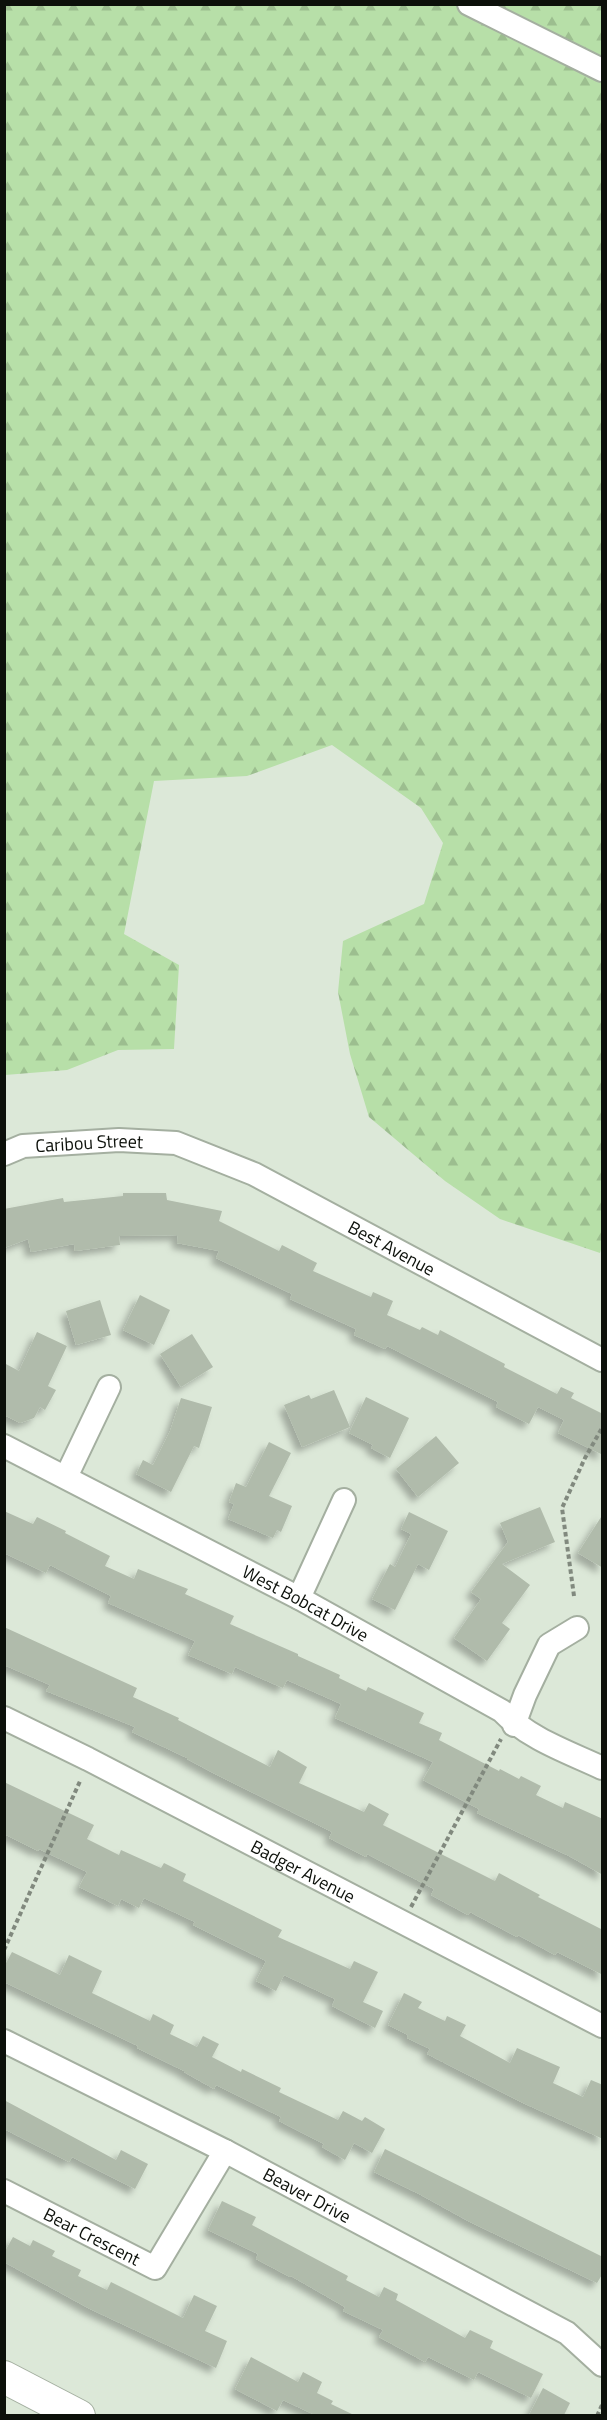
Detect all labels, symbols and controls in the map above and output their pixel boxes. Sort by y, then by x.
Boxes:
street label: Caribou Street [35,1127,145,1159]
street label: Best Avenue [343,1213,440,1282]
street label: West Bobcat Drive [238,1558,374,1648]
street label: Badger Avenue [246,1832,360,1909]
street label: Beaver Drive [258,2160,356,2229]
street label: Bear Crescent [39,2200,146,2272]

